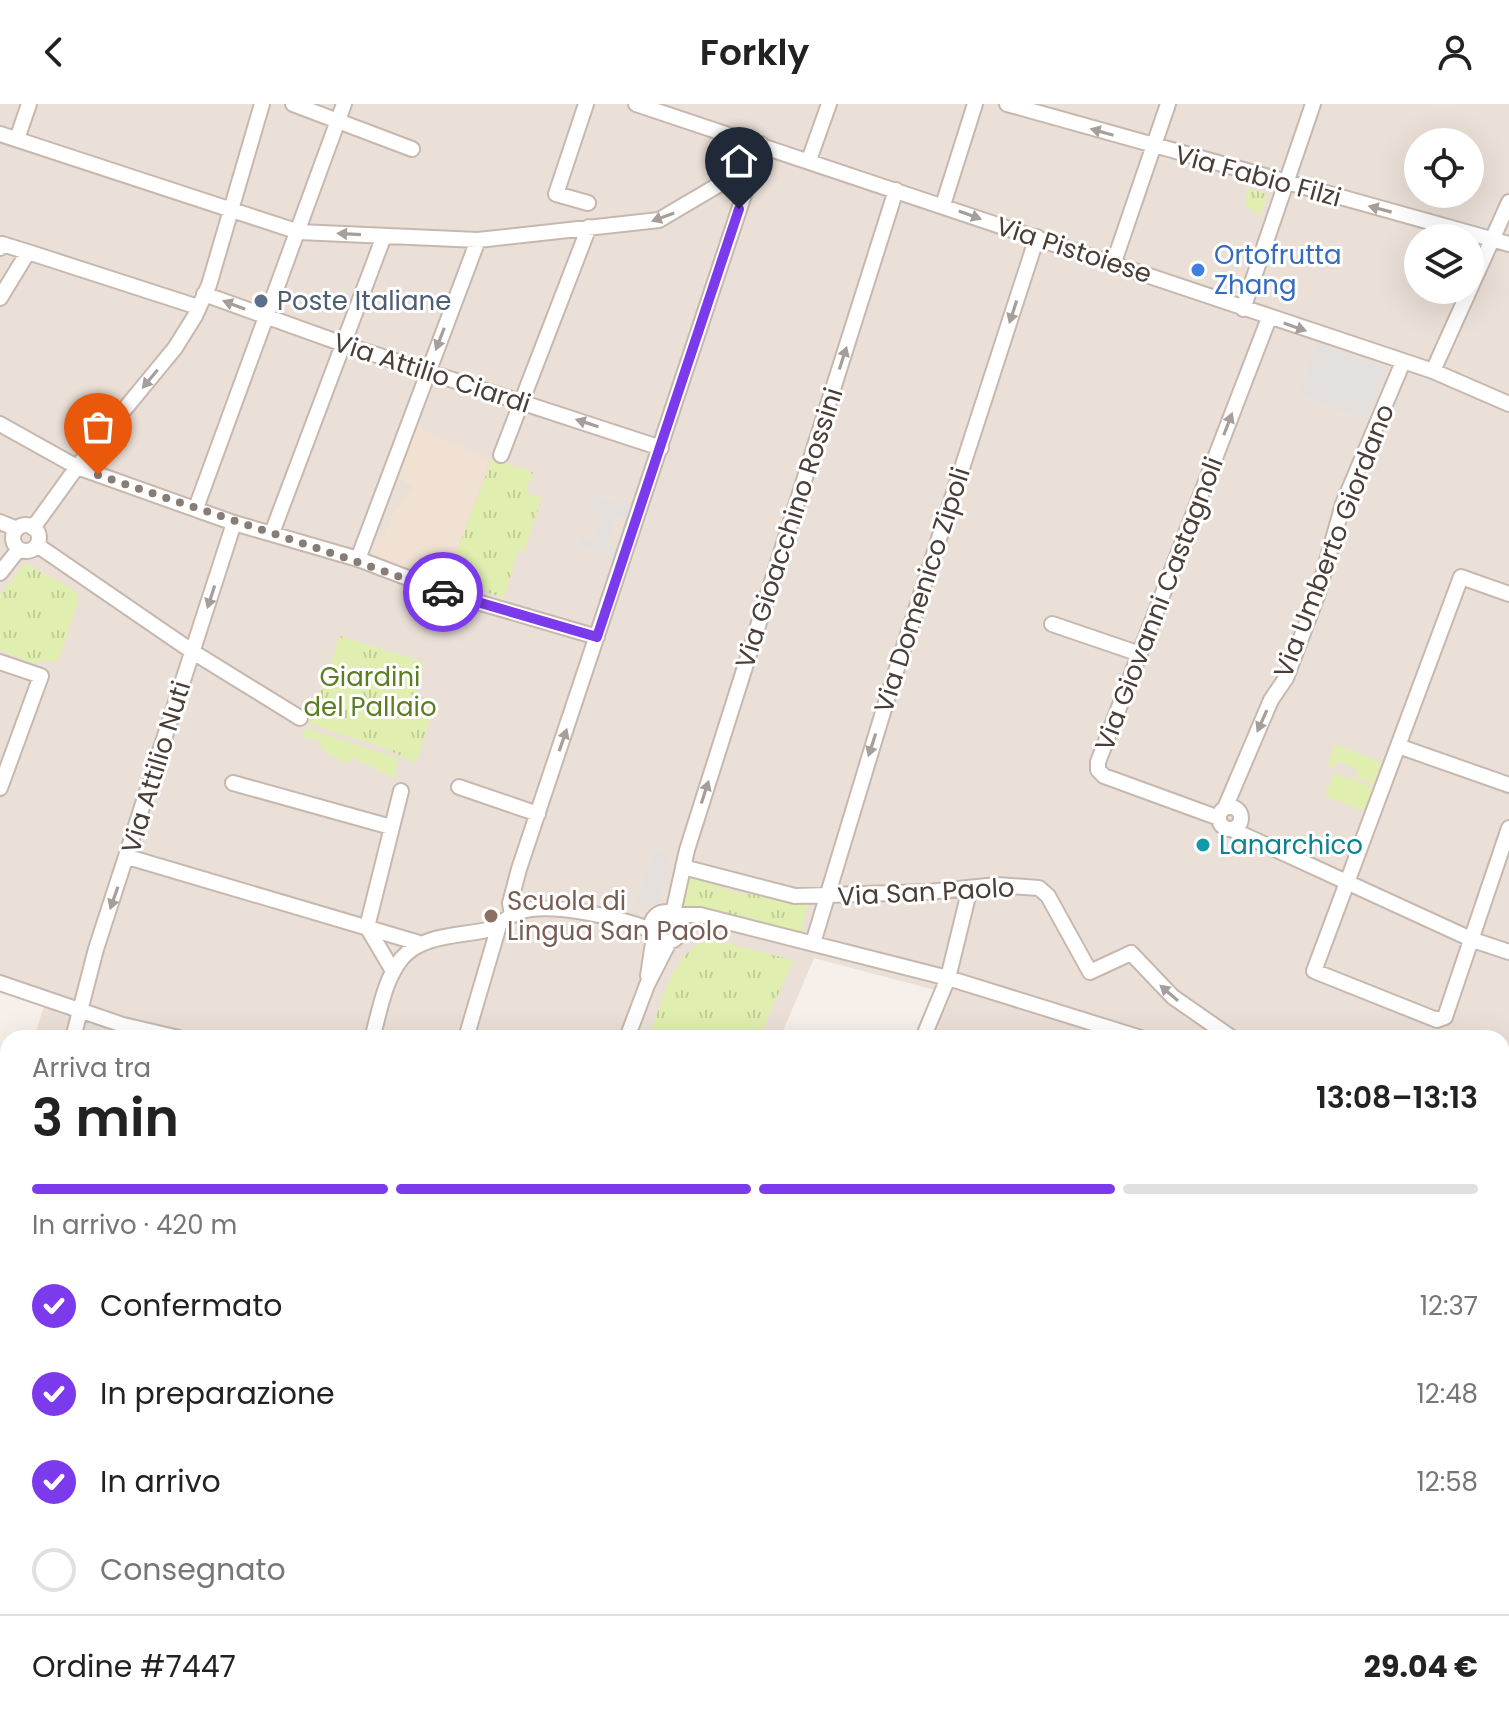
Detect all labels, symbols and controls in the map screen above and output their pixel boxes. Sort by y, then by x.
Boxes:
text: Forkly [700,27,809,78]
icon: back [32,30,76,74]
icon: person [1433,30,1477,74]
one-way arrow [1090,125,1114,138]
pin [705,127,773,209]
map controls [1404,128,1484,304]
button: locate [1404,128,1484,208]
street label: Via Fabio Filzi [1171,137,1345,215]
icon: home [717,139,761,183]
one-way arrow [1367,203,1392,215]
street label: Via Pistoiese [991,208,1157,292]
one-way arrow [958,209,982,222]
one-way arrow [651,212,675,224]
button: layers [1404,224,1484,304]
one-way arrow [336,227,361,240]
place label: Ortofrutta Zhang [1214,237,1342,303]
marker: Ortofrutta Zhang [1189,261,1207,279]
place label: Poste Italiane [277,283,451,319]
marker: Poste Italiane [252,292,270,310]
one-way arrow [222,298,246,311]
one-way arrow [1007,300,1019,324]
one-way arrow [1283,321,1307,333]
street label: Via Attilio Ciardi [329,324,535,422]
one-way arrow [433,327,446,351]
one-way arrow [837,345,850,369]
one-way arrow [142,369,159,389]
street label: Via Gioacchino Rossini [727,383,851,673]
pin [64,393,132,475]
street label: Via Umberto Giordano [1265,399,1403,683]
icon: bag [76,405,120,449]
one-way arrow [1222,412,1235,436]
one-way arrow [574,417,598,429]
street label: Via Giovanni Castagnoli [1086,452,1232,756]
street label: Via Domenico Zipoli [865,463,979,717]
courier [403,552,483,632]
icon: car [421,570,465,614]
one-way arrow [204,585,217,609]
park label: Giardini del Pallaio [303,659,437,725]
street label: Via Attilio Nuti [113,676,199,858]
one-way arrow [1256,709,1269,732]
one-way arrow [557,727,569,751]
one-way arrow [865,734,878,758]
one-way arrow [700,780,712,804]
place label: Lanarchico [1219,827,1363,863]
marker: Lanarchico [1194,836,1212,854]
street label: Via San Paolo [837,869,1015,915]
place label: Scuola di Lingua San Paolo [507,883,729,949]
one-way arrow [108,886,120,910]
marker: Scuola di Lingua San Paolo [482,907,500,925]
one-way arrow [1159,985,1179,1002]
text: Arriva tra [32,1050,151,1086]
text: 13:08–13:13 [1316,1076,1478,1119]
text: 3 min [32,1081,179,1154]
text: In arrivo · 420 m [32,1207,237,1243]
icon: check [32,1284,76,1328]
text: Confermato [100,1284,283,1327]
text: 12:37 [1420,1288,1478,1324]
icon: check [32,1372,76,1416]
text: In preparazione [100,1372,335,1415]
text: 12:48 [1416,1376,1478,1412]
icon: check [32,1460,76,1504]
text: In arrivo [100,1460,221,1503]
text: 12:58 [1416,1464,1478,1500]
text: Consegnato [100,1548,286,1591]
text: Ordine #7447 [32,1645,236,1688]
text: 29.04 € [1364,1645,1478,1688]

